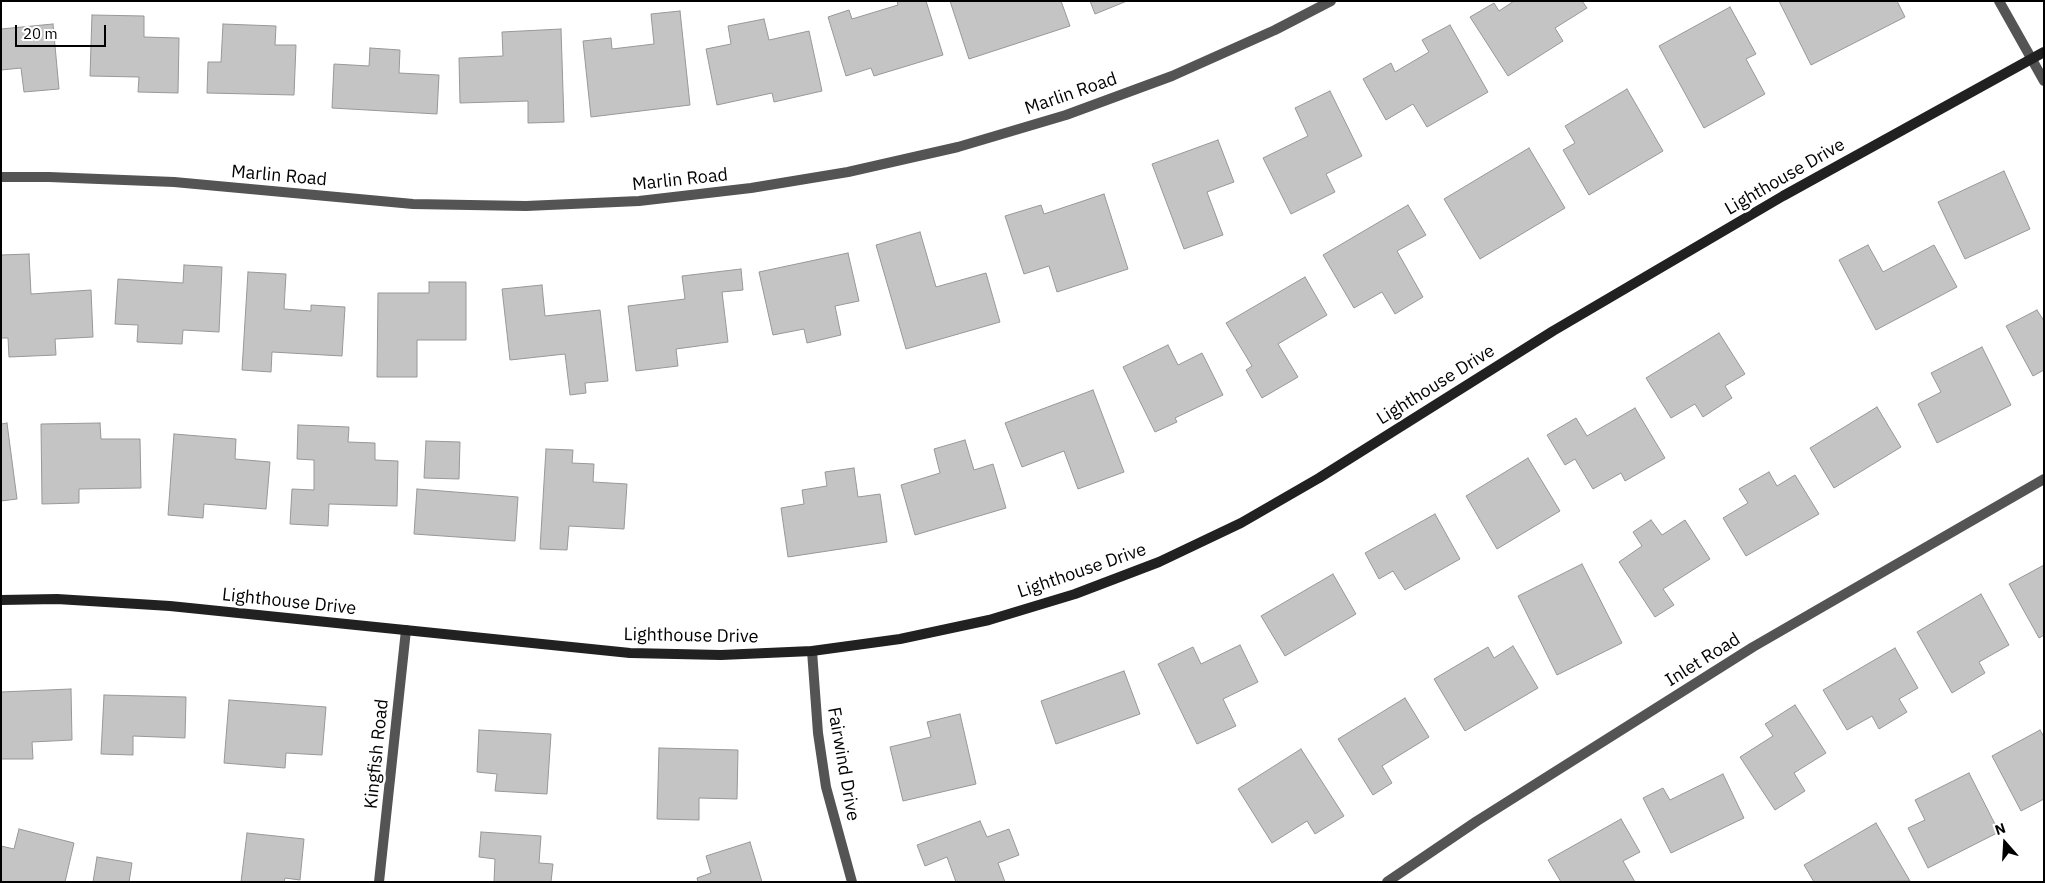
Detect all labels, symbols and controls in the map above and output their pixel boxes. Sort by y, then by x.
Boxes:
scale bar [18,15,109,47]
text: 20 m [23,24,58,43]
street label: Marlin Road [1022,68,1120,120]
street label: Lighthouse Drive [1721,134,1849,220]
street label: Marlin Road [230,161,328,191]
street label: Marlin Road [631,164,729,196]
street label: Lighthouse Drive [1373,340,1499,430]
street label: Lighthouse Drive [1015,539,1149,603]
street label: Lighthouse Drive [221,584,357,620]
street label: Lighthouse Drive [623,624,759,648]
street label: Inlet Road [1662,629,1744,691]
street label: Kingfish Road [360,698,394,810]
street label: Fairwind Drive [822,705,864,823]
north arrow [1980,818,2030,868]
text: N [1992,819,2008,839]

